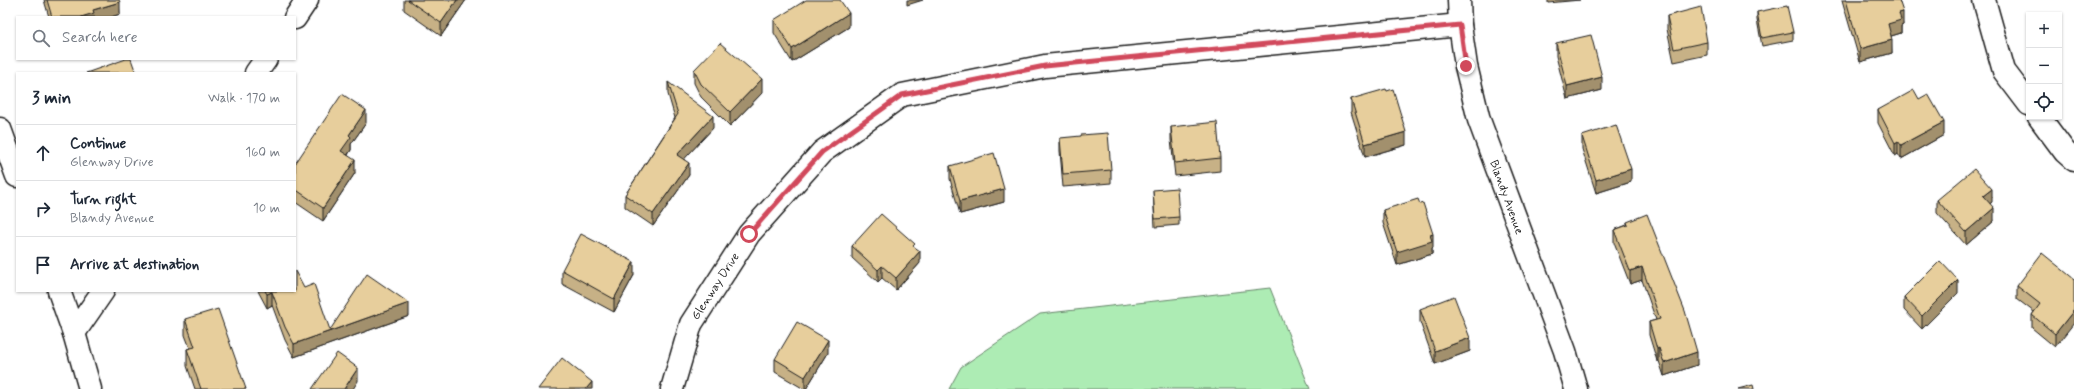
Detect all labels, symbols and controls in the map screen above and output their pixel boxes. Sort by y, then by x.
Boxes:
map controls [2026,12,2062,120]
button: + [2026,12,2062,48]
search box [16,16,296,60]
icon: search [30,27,52,49]
text: Search here [62,28,138,48]
button: − [2026,48,2062,84]
route end [1457,57,1475,75]
button: locate [2026,84,2062,120]
text: 3 min [32,87,71,109]
text: Walk · 170 m [208,90,280,107]
text: Continue [70,134,126,154]
icon: ahead [32,142,54,164]
text: 160 m [245,144,280,161]
text: Glenway Drive [70,154,154,171]
street label: Blandy Avenue [1485,158,1527,237]
text: Turn right [70,190,137,210]
icon: right [32,198,54,220]
text: 10 m [253,200,280,217]
text: Blandy Avenue [70,210,154,227]
route start [740,225,758,243]
street label: Glenway Drive [688,250,744,323]
icon: arrive [32,254,54,276]
text: Arrive at destination [70,255,199,275]

